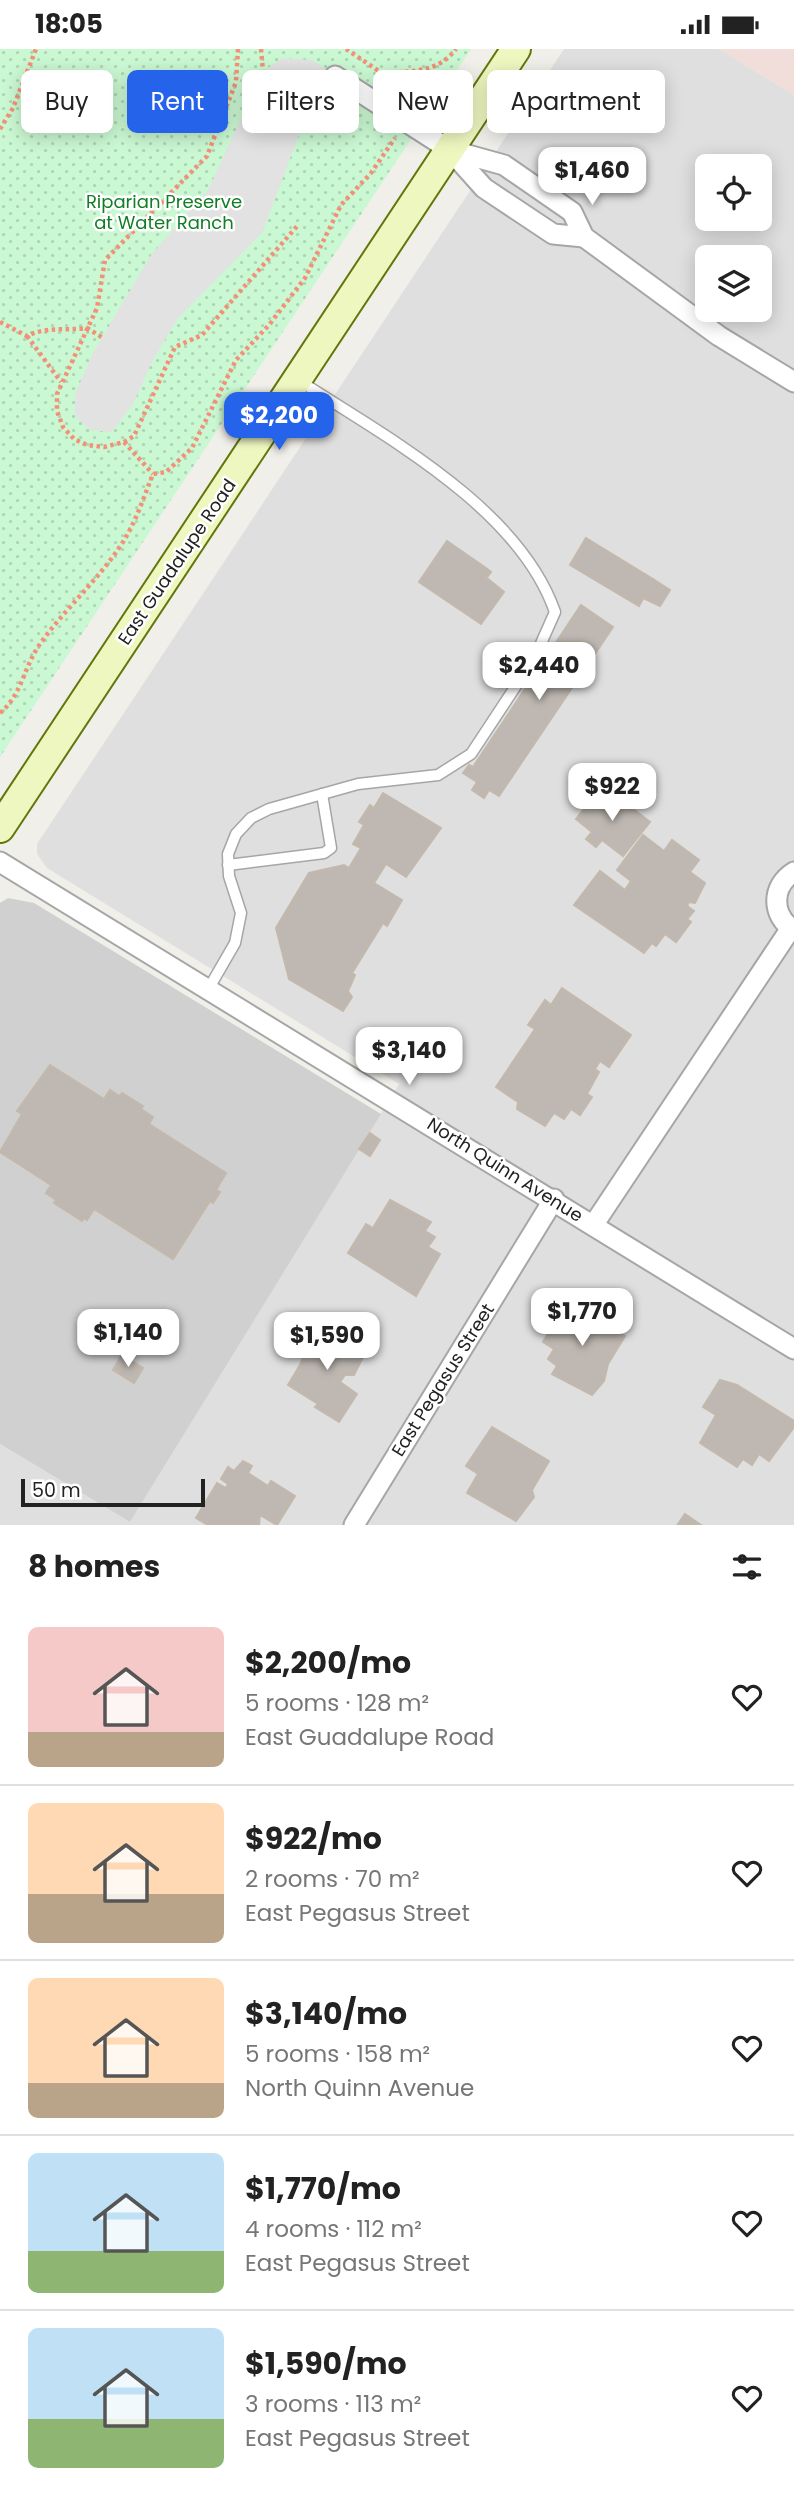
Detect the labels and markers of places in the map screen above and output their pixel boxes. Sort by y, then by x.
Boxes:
pin: $1,460 [535,148,649,207]
pin: $2,200 [222,393,336,452]
pin: $2,440 [482,643,596,702]
pin: $922 [571,763,653,823]
pin: $3,140 [352,1027,466,1087]
pin: $1,770 [525,1289,639,1348]
pin: $1,140 [71,1309,185,1369]
pin: $1,590 [270,1313,384,1372]

